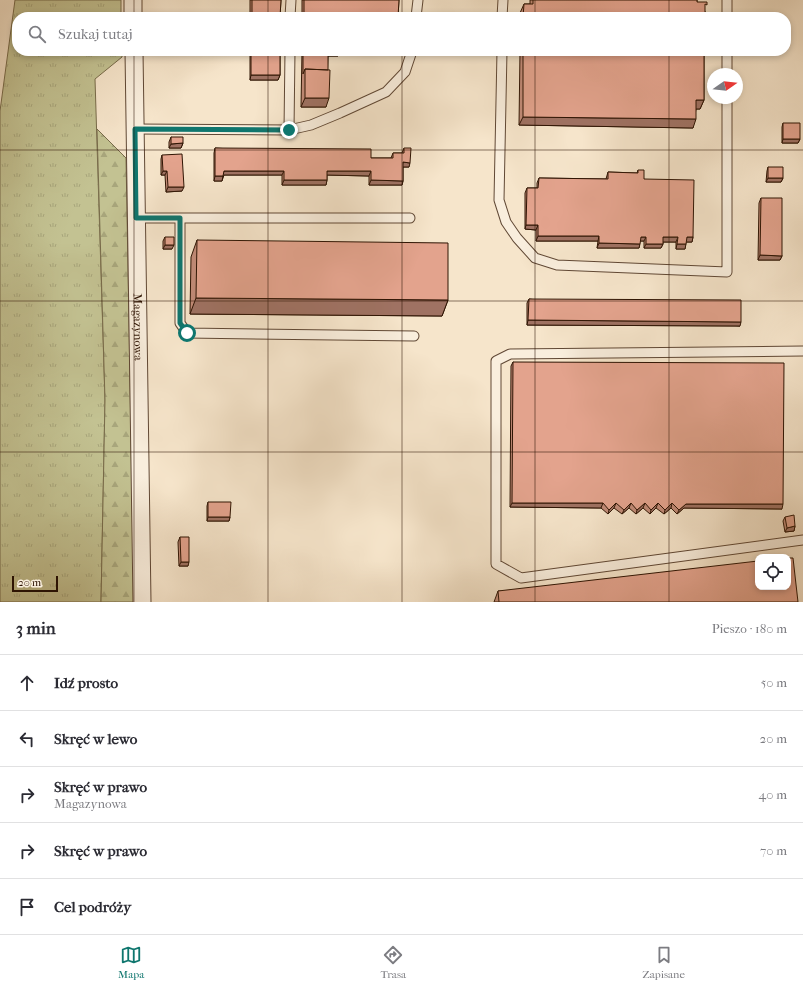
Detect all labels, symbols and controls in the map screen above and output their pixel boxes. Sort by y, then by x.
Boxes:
search box [12,12,791,56]
icon: search [26,23,48,45]
text: Szukaj tutaj [58,25,132,43]
north arrow [707,68,743,104]
route end [280,121,298,139]
street label: Magazynowa [131,293,146,361]
route start [178,324,196,342]
map controls [755,554,791,590]
button: locate [755,554,791,590]
scale bar [12,574,58,593]
text: 20 m [18,576,41,589]
text: 3 min [16,618,56,638]
text: Pieszo · 180 m [712,621,787,636]
icon: ahead [16,672,38,694]
text: Idź prosto [54,674,118,692]
text: 50 m [761,675,787,690]
icon: left [16,728,38,750]
text: Skręć w lewo [54,730,137,748]
text: 20 m [760,731,787,746]
text: Skręć w prawo [54,778,147,796]
icon: right [16,784,38,806]
text: 40 m [759,787,787,802]
text: Magazynowa [54,796,127,811]
icon: right [16,840,38,862]
text: Skręć w prawo [54,842,147,860]
text: 70 m [760,843,787,858]
icon: arrive [16,896,38,918]
text: Cel podróży [54,898,131,916]
tab: Mapa [118,944,144,981]
tab: Trasa [381,944,406,981]
tab: Zapisane [642,944,685,981]

